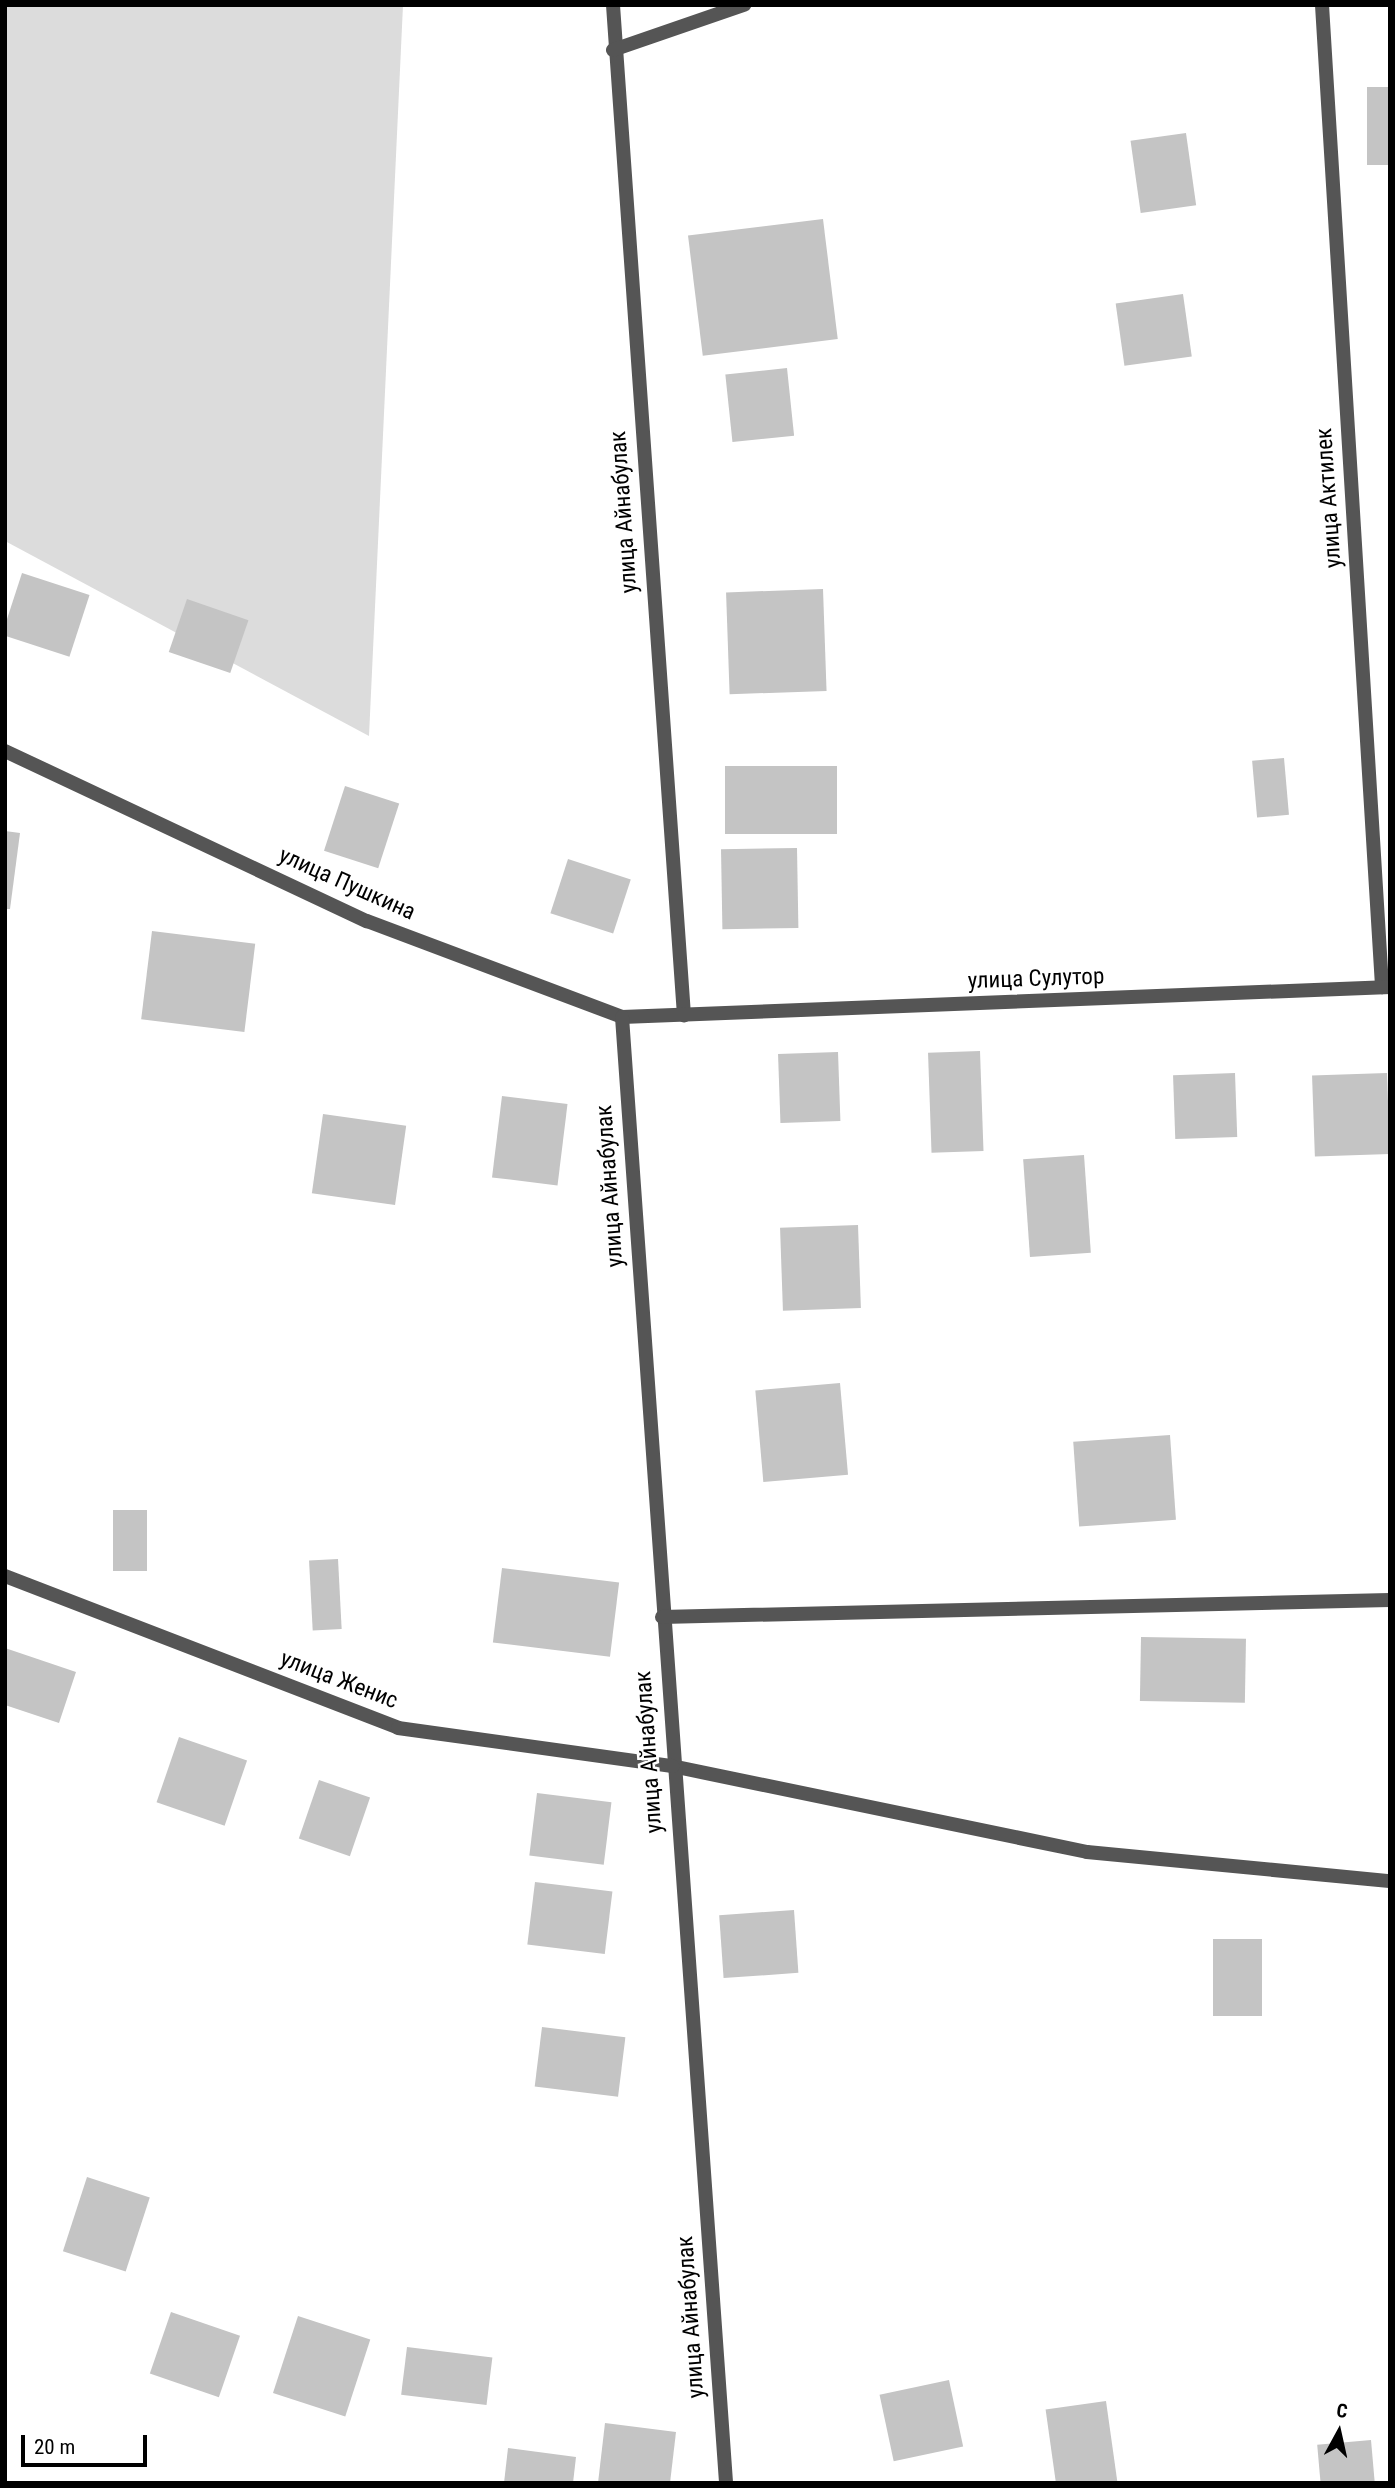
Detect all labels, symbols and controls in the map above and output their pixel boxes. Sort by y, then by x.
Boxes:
street label: улица Актилек [1310,427,1348,569]
street label: улица Айнабулак [605,430,643,594]
street label: улица Пушкина [274,842,420,926]
street label: улица Сулутор [967,963,1105,995]
street label: улица Айнабулак [591,1104,629,1268]
street label: улица Женис [276,1645,402,1715]
street label: улица Айнабулак [630,1670,668,1834]
street label: улица Айнабулак [672,2235,710,2399]
north arrow [1304,2397,1374,2467]
text: С [1335,2399,1349,2423]
scale bar [24,2422,150,2466]
text: 20 m [34,2435,75,2459]

